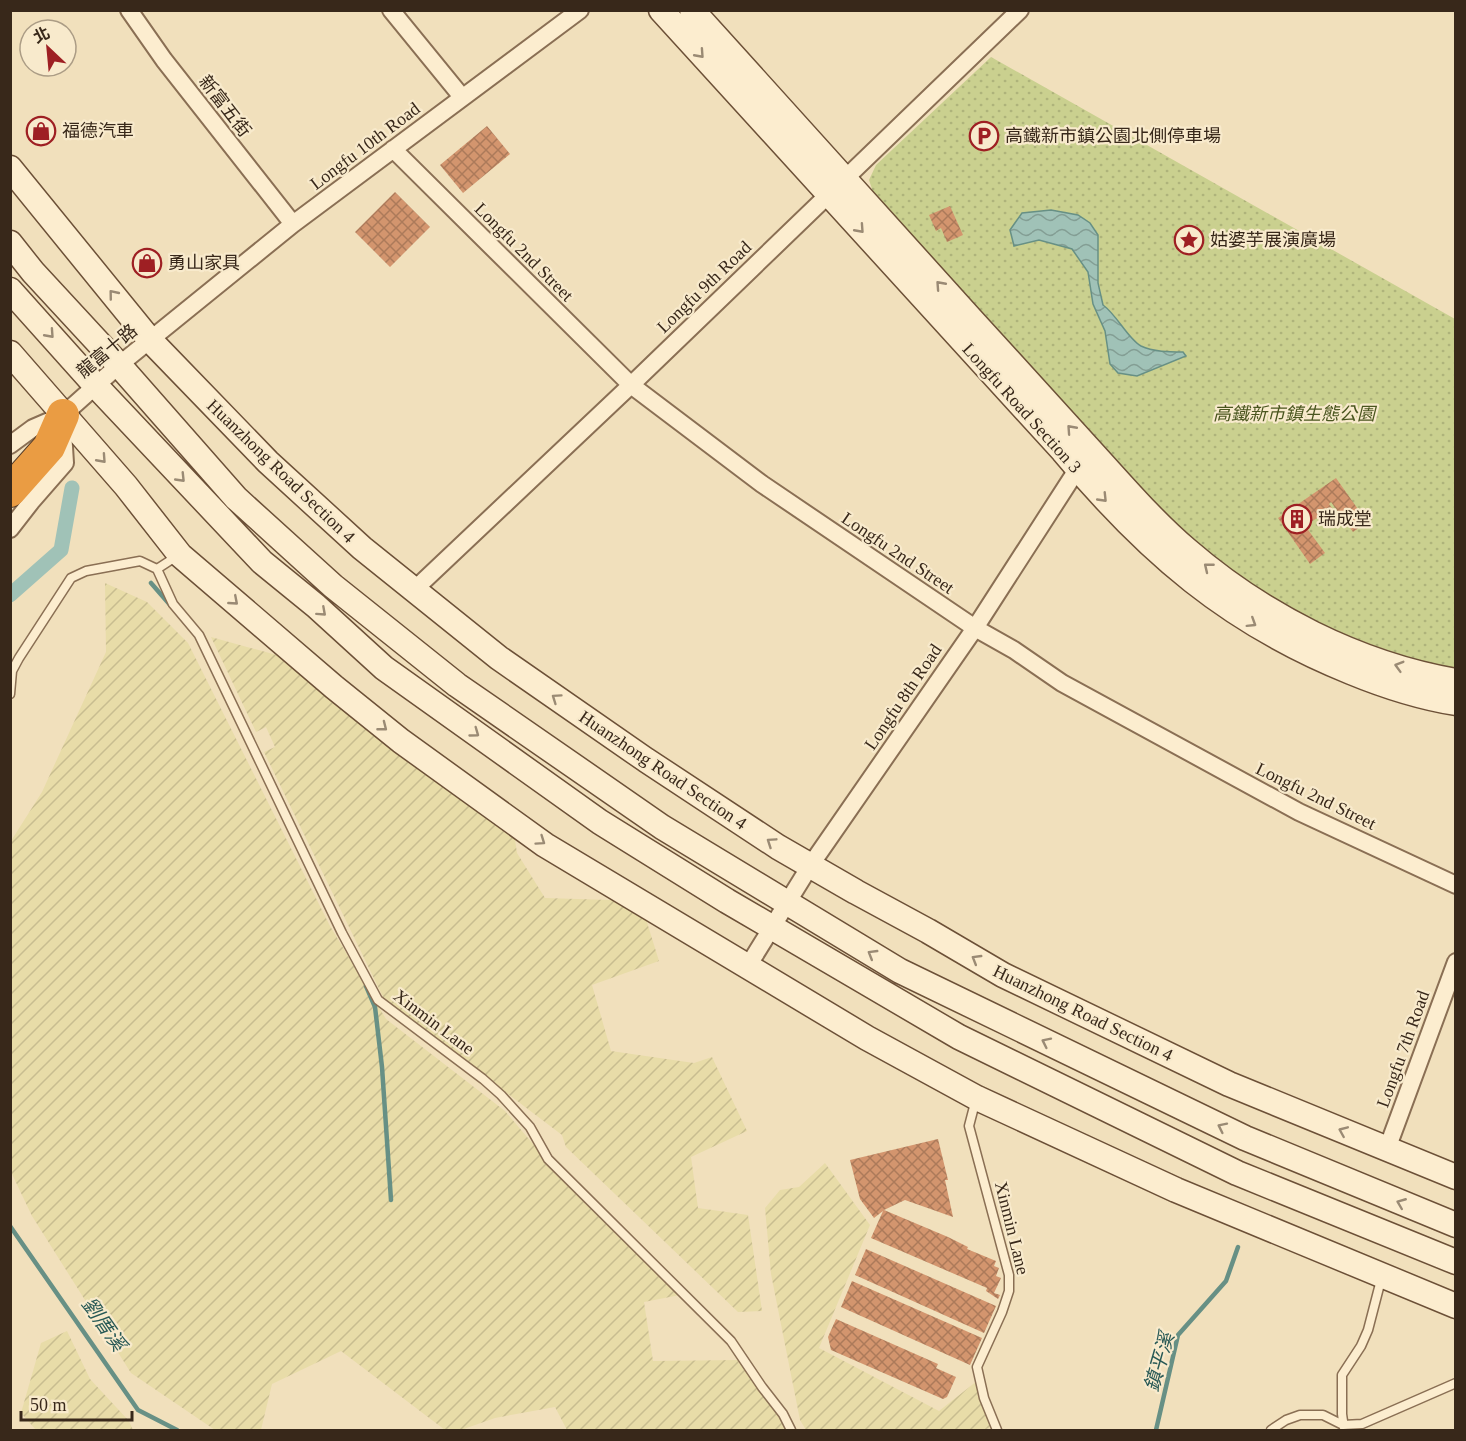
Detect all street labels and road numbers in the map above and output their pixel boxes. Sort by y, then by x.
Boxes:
street label: 新富五街 [195,71,255,141]
street label: Longfu 10th Road [306,98,424,194]
street label: Longfu 2nd Street [471,199,577,305]
street label: Longfu 9th Road [653,237,755,337]
street label: 龍富十路 [73,320,141,382]
street label: Longfu Road Section 3 [959,339,1085,477]
street label: Huanzhong Road Section 4 [203,395,359,547]
street label: Longfu 2nd Street [838,508,958,598]
street label: Longfu 8th Road [860,640,946,754]
street label: Huanzhong Road Section 4 [576,706,750,834]
street label: Longfu 2nd Street [1253,758,1379,834]
street label: Huanzhong Road Section 4 [990,961,1176,1065]
street label: Xinmin Lane [390,985,478,1059]
street label: Longfu 7th Road [1373,988,1433,1110]
street label: Xinmin Lane [991,1179,1033,1277]

